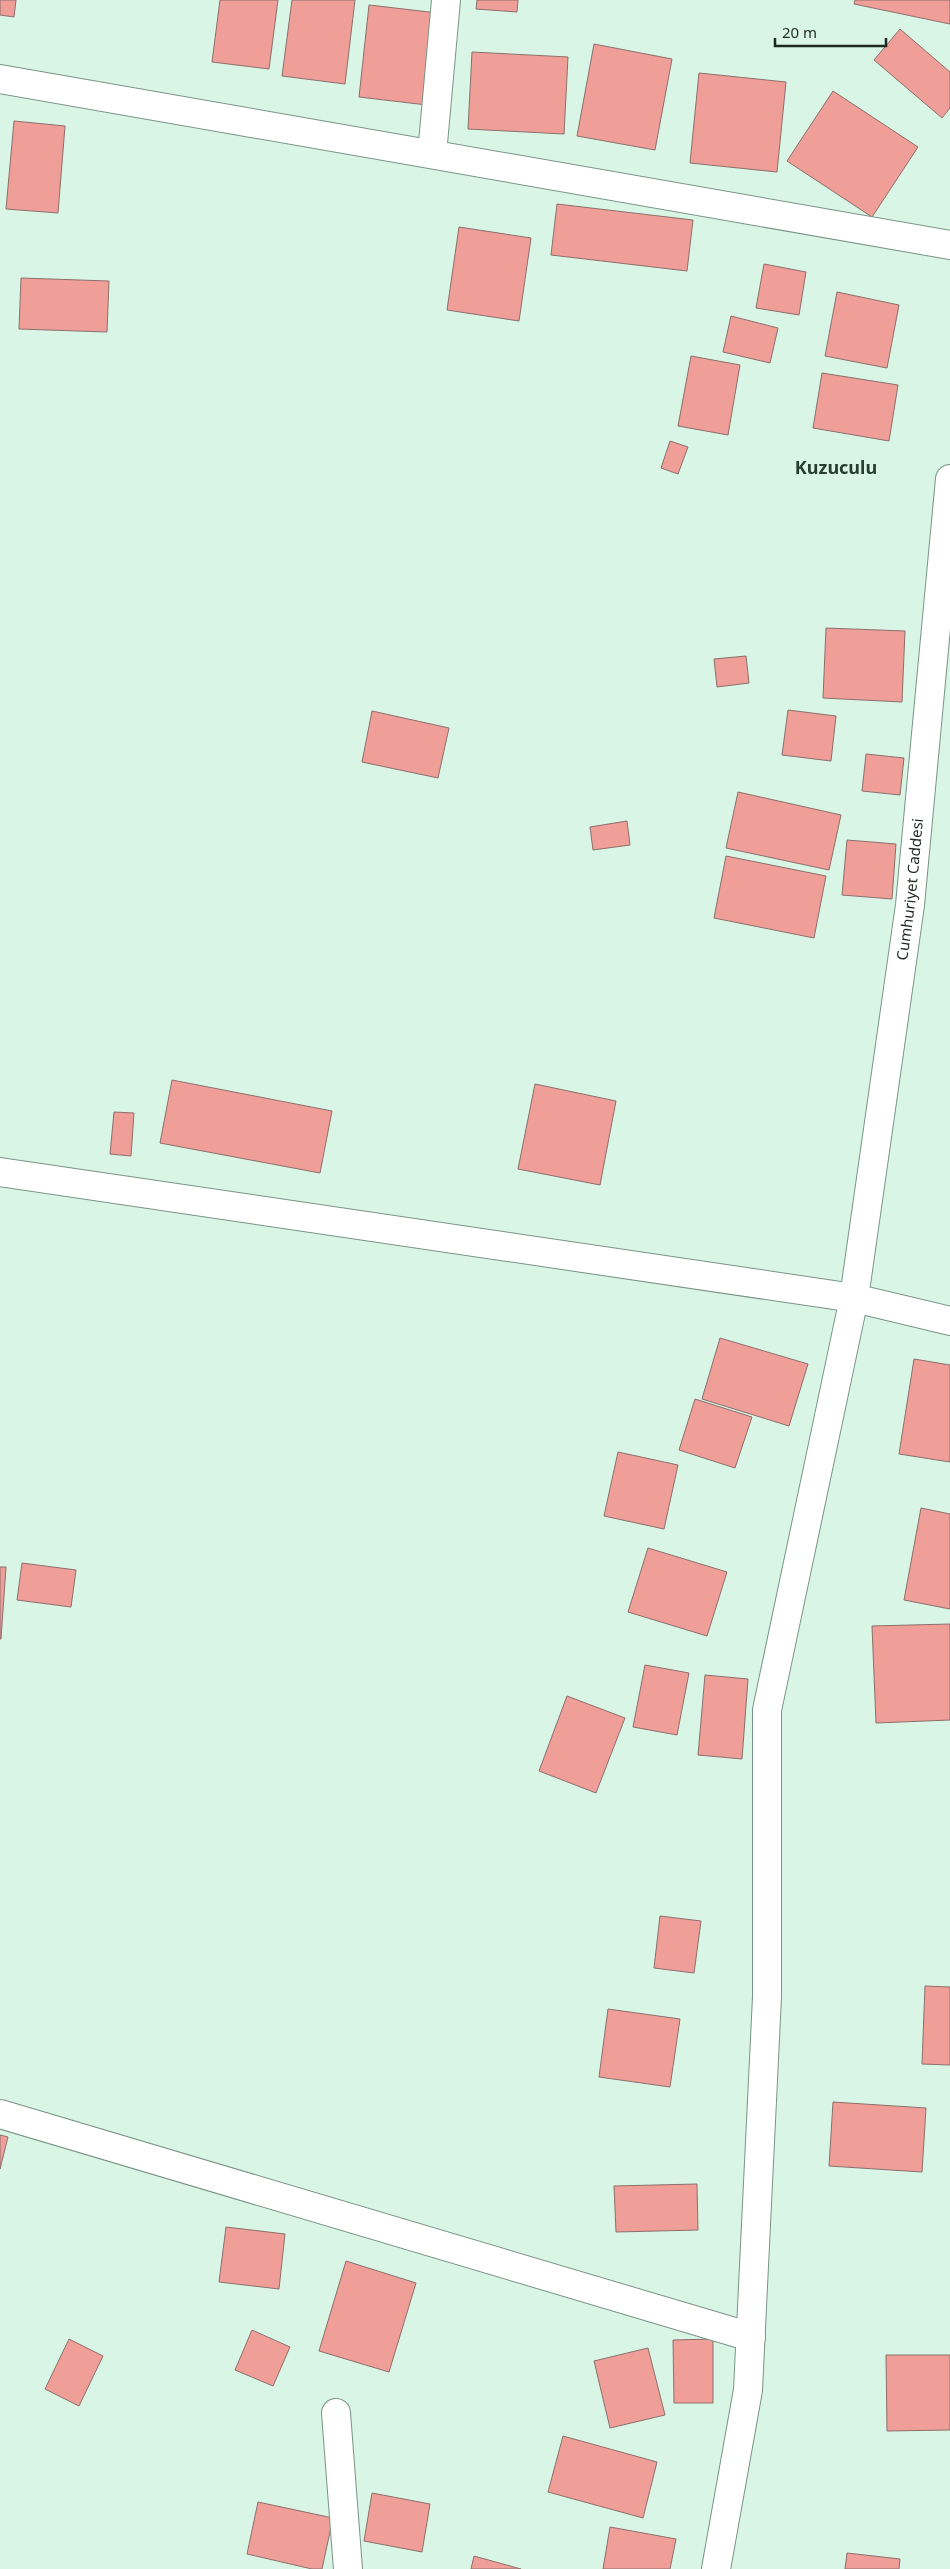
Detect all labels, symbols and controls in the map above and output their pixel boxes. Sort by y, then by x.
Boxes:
scale bar [775,15,886,47]
text: 20 m [782,22,817,42]
district label: Kuzuculu [795,455,877,479]
street label: Cumhuriyet Caddesi [891,817,927,961]

